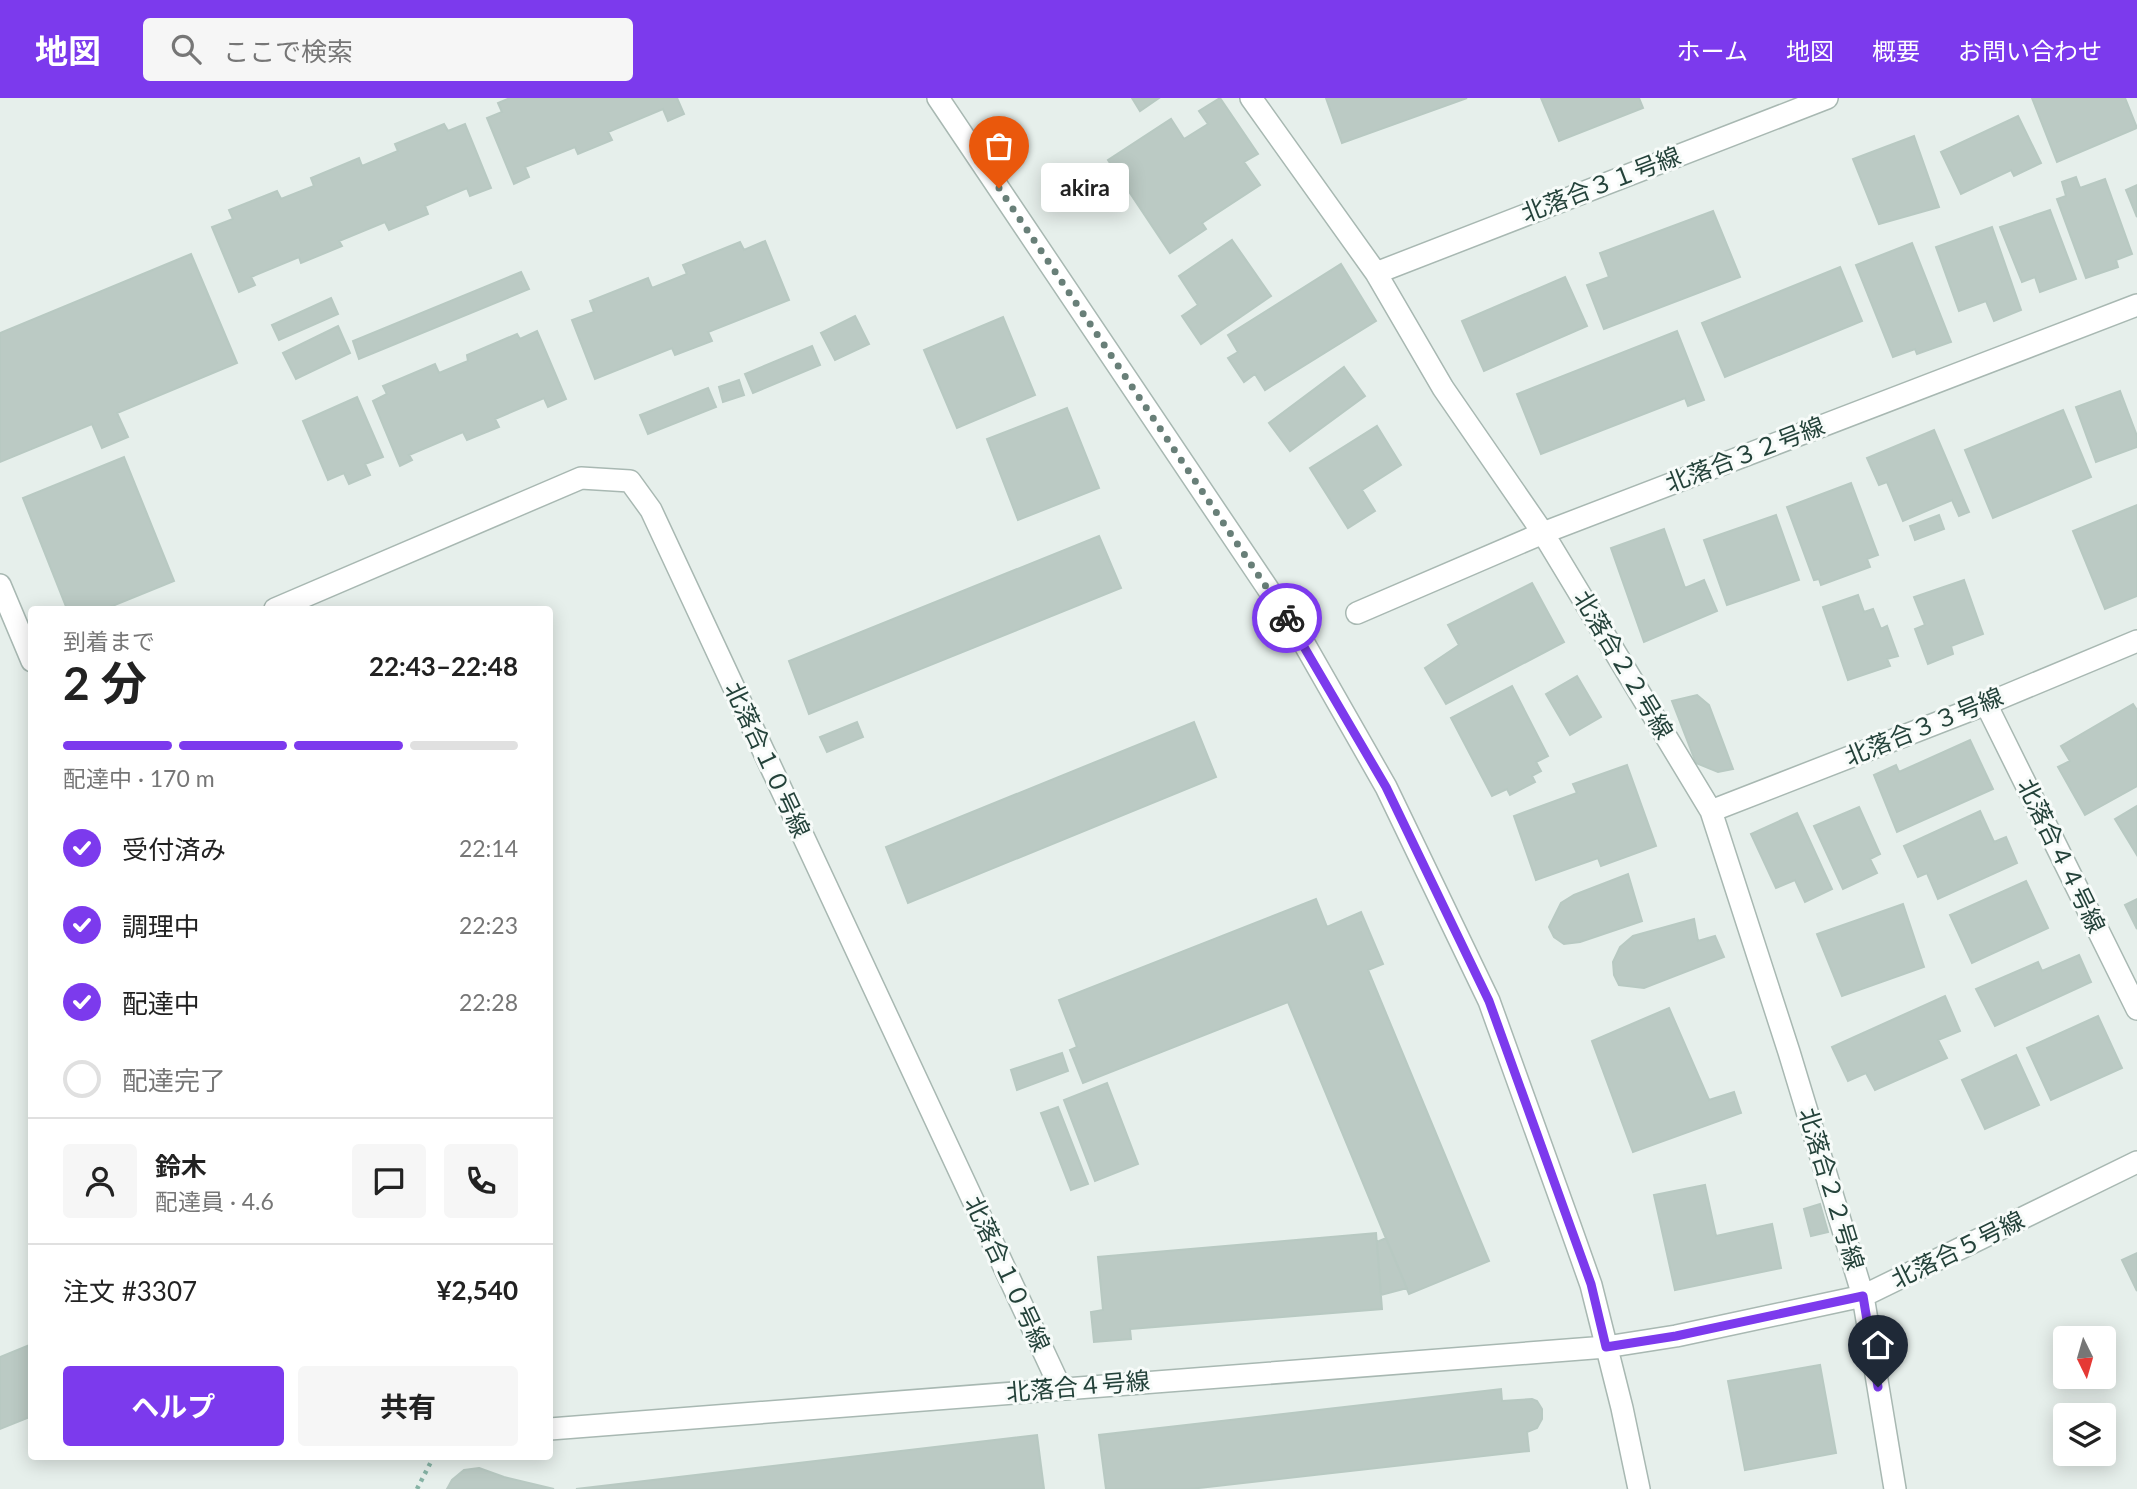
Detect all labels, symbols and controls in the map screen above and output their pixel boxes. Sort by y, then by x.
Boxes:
search box [143,18,633,81]
text: 地図 [35,30,101,70]
icon: search [167,30,205,68]
text: ここで検索 [223,35,353,67]
text: ホーム [1677,36,1748,65]
text: 地図 [1786,36,1834,65]
text: 概要 [1872,36,1920,65]
text: お問い合わせ [1958,36,2102,65]
pin [969,116,1029,188]
icon: bag [980,127,1018,165]
street label: 北落合３１号線 [1517,140,1684,227]
callout: akira [1041,164,1128,212]
text: akira [1060,173,1110,201]
street label: 北落合３２号線 [1661,410,1828,497]
courier [1252,583,1322,653]
street label: 北落合２２号線 [1569,585,1680,744]
icon: bike [1268,599,1306,637]
text: 到着まで [63,627,155,655]
text: 22:43–22:48 [369,650,518,682]
text: 2 分 [63,655,147,710]
street label: 北落合１０号線 [720,677,817,842]
street label: 北落合３３号線 [1840,681,2007,771]
text: 配達中 · 170 m [63,764,215,792]
street label: 北落合４４号線 [2012,773,2112,937]
icon: check [63,829,101,867]
text: 受付済み [122,833,226,865]
text: 22:14 [459,834,518,862]
icon: check [63,906,101,944]
text: 調理中 [122,910,200,942]
text: 22:23 [459,911,518,939]
icon: check [63,983,101,1021]
text: 配達中 [122,987,200,1019]
text: 22:28 [459,988,518,1016]
text: 配達完了 [122,1064,226,1096]
street label: 北落合２２号線 [1794,1104,1871,1273]
button: person [63,1144,137,1218]
button: chat [352,1144,426,1218]
button: phone [444,1144,518,1218]
text: 鈴木 [155,1150,207,1182]
text: 配達員 · 4.6 [155,1187,274,1215]
street label: 北落合１０号線 [960,1191,1057,1356]
street label: 北落合５号線 [1886,1204,2028,1293]
text: ¥2,540 [437,1274,518,1306]
text: 注文 #3307 [63,1275,197,1307]
pin [1848,1315,1908,1387]
icon: home [1859,1326,1897,1364]
north arrow [2053,1326,2116,1390]
map controls [2053,1326,2116,1466]
street label: 北落合４号線 [1005,1365,1151,1406]
button: ヘルプ [63,1366,284,1446]
button: 共有 [298,1366,518,1446]
button: layers [2053,1403,2116,1466]

